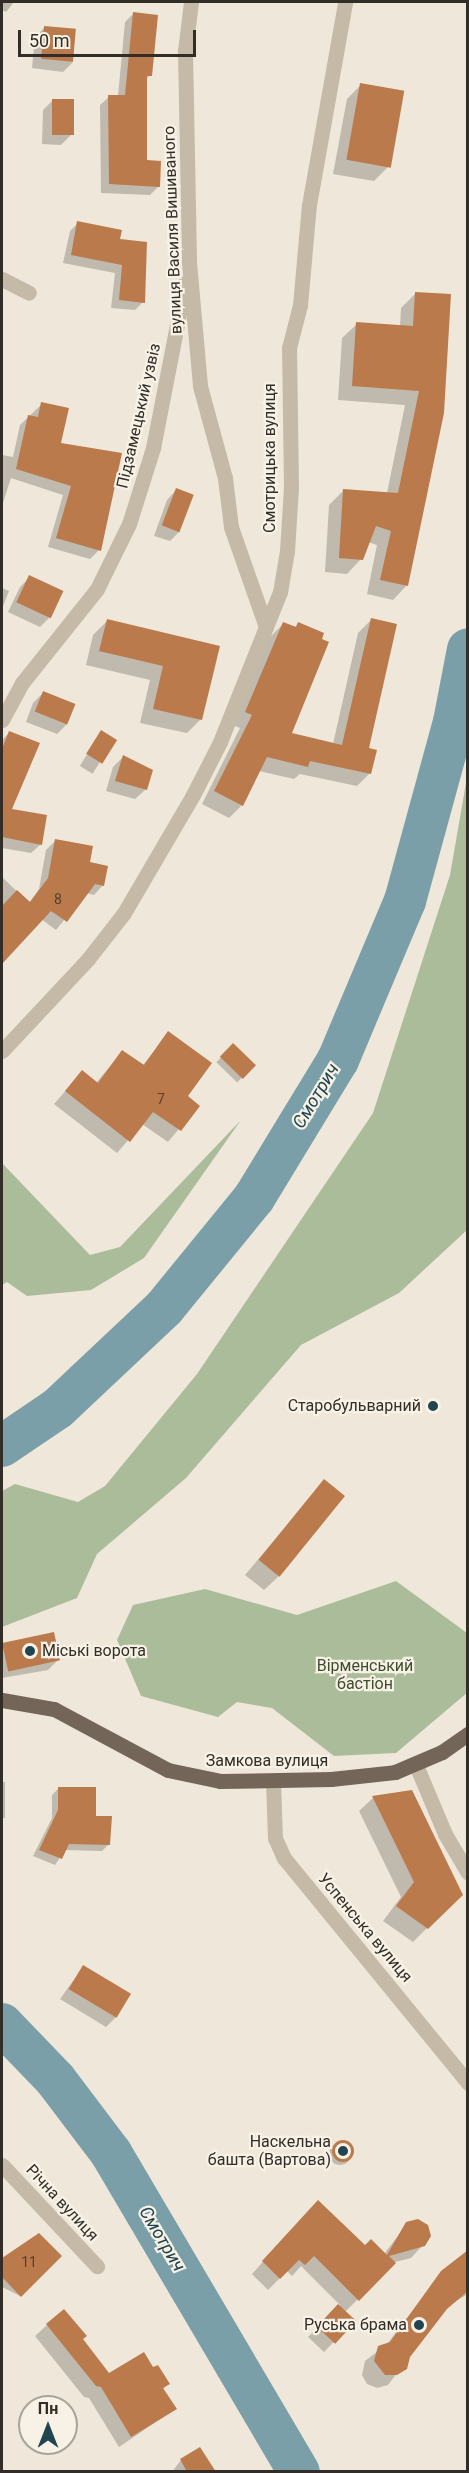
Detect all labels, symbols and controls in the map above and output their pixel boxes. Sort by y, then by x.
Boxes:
scale bar [21,18,200,56]
text: 50 m [29,30,69,51]
street label: вулиця Василя Вишиваного [160,125,186,335]
street label: Підзамецький узвіз [113,342,165,490]
street label: Смотрицька вулиця [260,383,280,533]
house number: 8 [54,891,62,907]
water label: Смотрич [288,1060,344,1132]
house number: 7 [157,1091,165,1107]
place label: Старобульварний [288,1396,421,1416]
marker: Старобульварний [426,1399,440,1413]
place label: Міські ворота [42,1641,146,1661]
marker: Міські ворота [23,1644,37,1658]
park label: Вірменський бастіон [317,1656,413,1694]
street label: Замкова вулиця [206,1751,328,1771]
street label: Успенська вулиця [314,1870,416,1986]
place label: Наскельна башта (Вартова) [208,2132,331,2170]
marker: Наскельна башта (Вартова) [336,2144,350,2158]
street label: Річна вулиця [22,2161,102,2245]
water label: Смотрич [134,2203,190,2275]
house number: 11 [21,2254,37,2270]
place label: Руська брама [304,2315,407,2335]
marker: Руська брама [412,2318,426,2332]
north arrow [18,2395,78,2455]
text: Пн [38,2399,58,2418]

